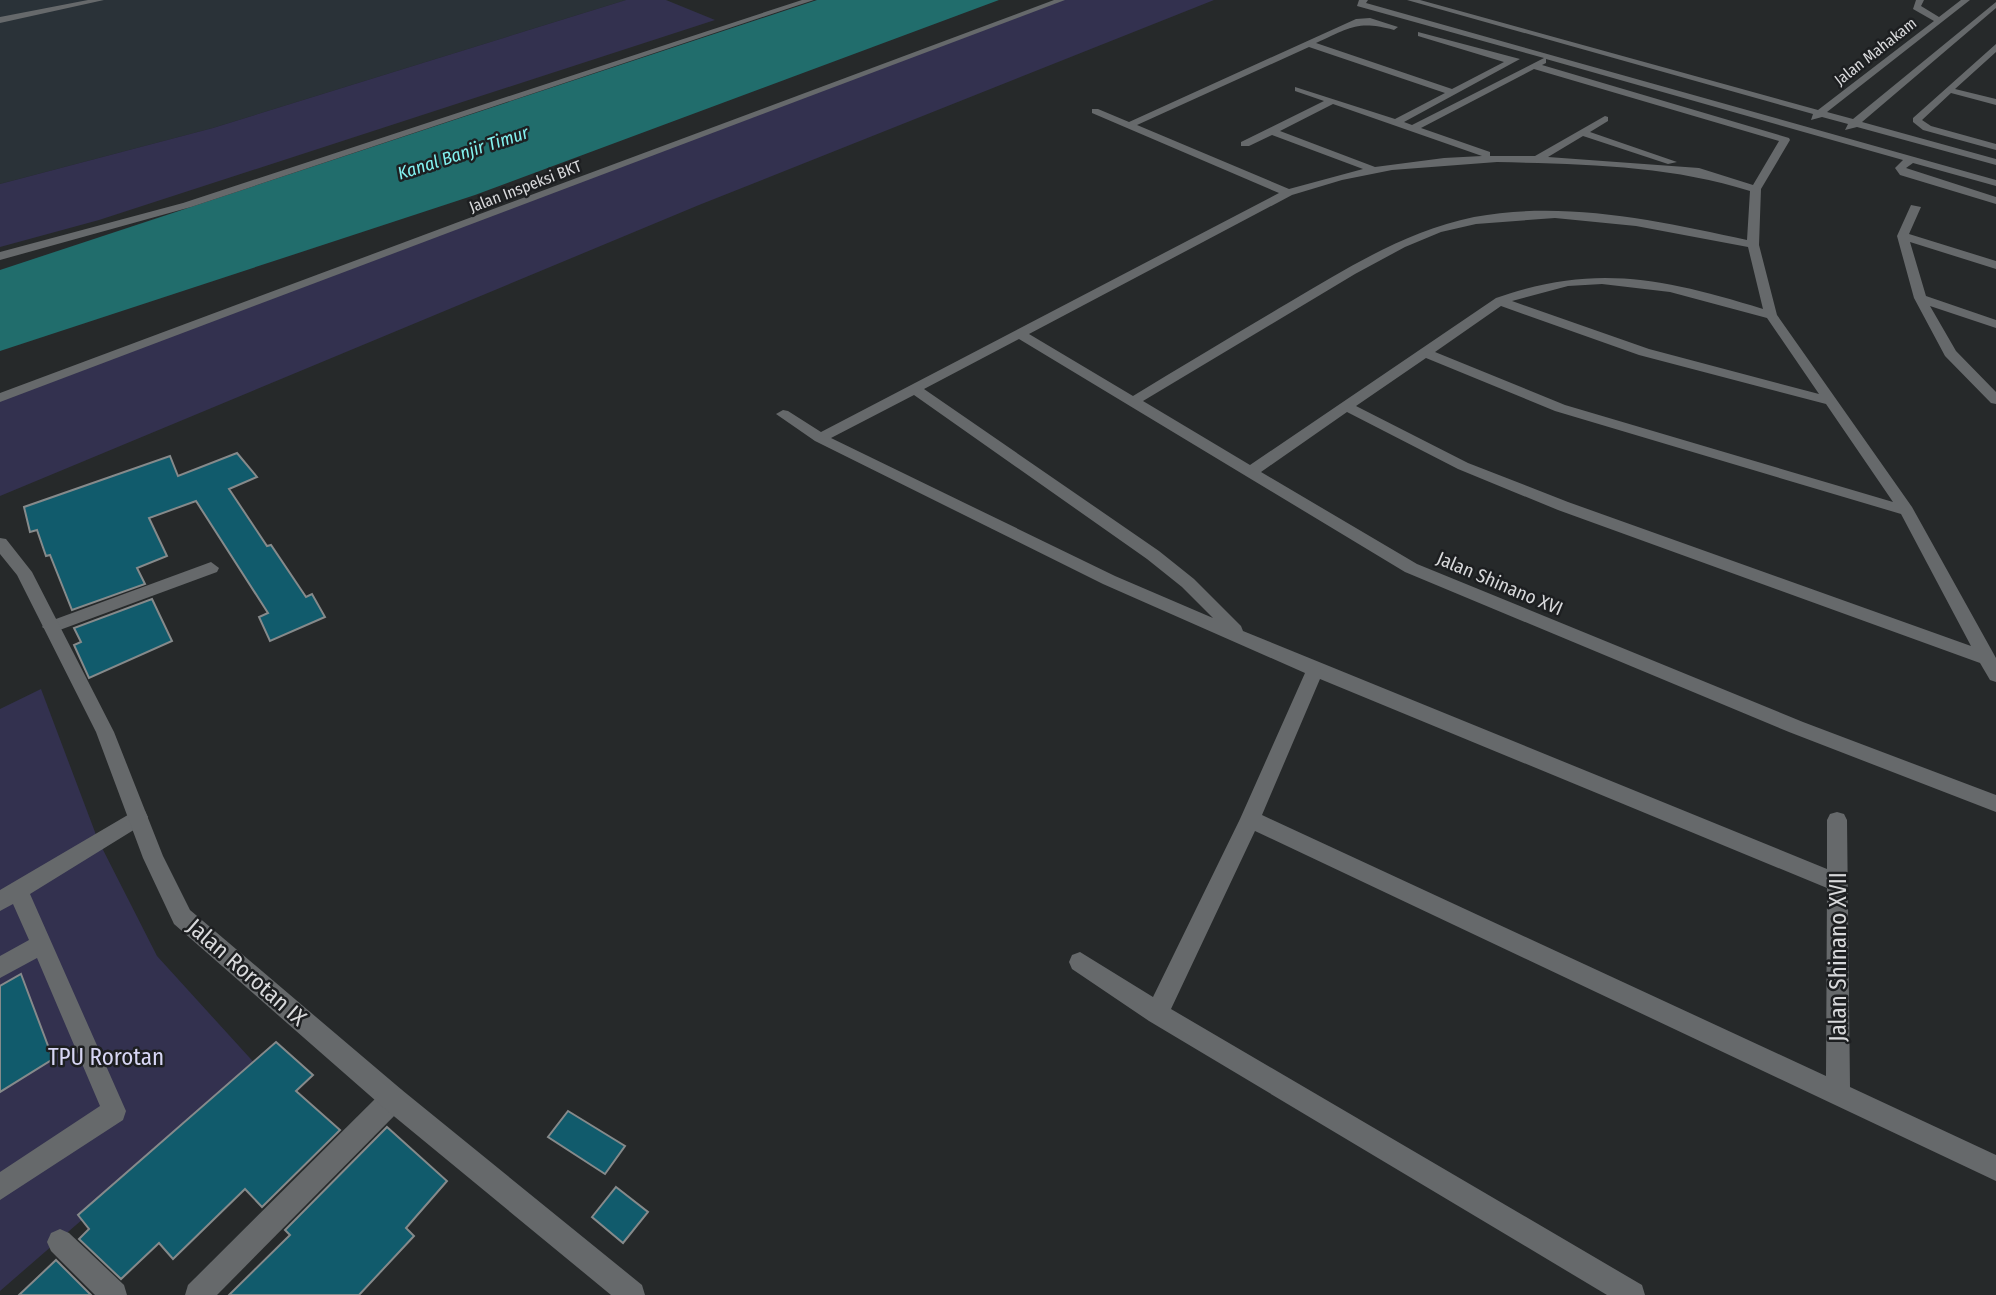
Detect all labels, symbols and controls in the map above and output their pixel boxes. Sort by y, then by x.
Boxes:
street label: Jalan Mahakam [1830,13,1920,89]
water label: Kanal Banjir Timur [395,121,532,185]
street label: Jalan Inspeksi BKT [466,156,585,217]
street label: Jalan Shinano XVI [1433,547,1566,620]
street label: Jalan Shinano XVII [1824,872,1852,1042]
street label: Jalan Rorotan IX [181,912,313,1032]
park label: TPU Rorotan [48,1043,164,1071]

